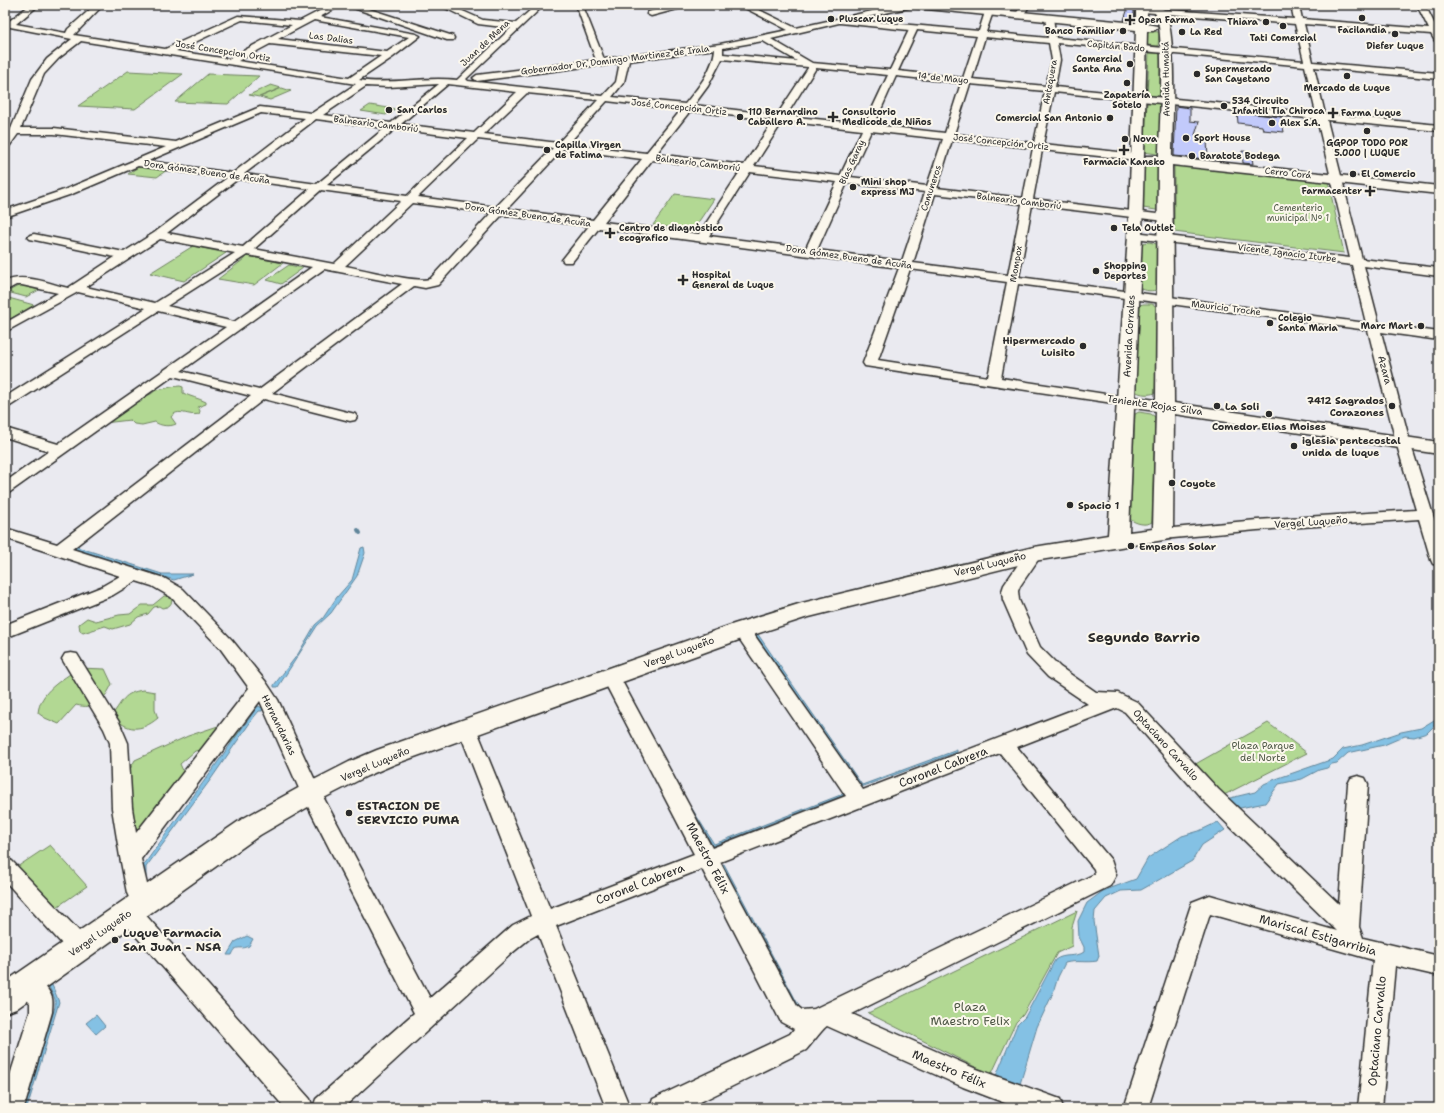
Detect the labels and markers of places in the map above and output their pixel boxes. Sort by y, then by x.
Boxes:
place label: Pluscar Luque [839,13,904,25]
marker: Facilandia [1357,13,1367,23]
marker: Pluscar Luque [826,14,836,24]
place label: Open Farma [1138,14,1196,26]
marker: Open Farma [1125,15,1135,25]
place label: Thiara [1227,16,1259,28]
marker: Thiara [1261,17,1271,27]
marker: Tati Comercial [1278,21,1288,31]
place label: Facilandia [1338,24,1387,36]
place label: Banco Familiar [1045,25,1115,37]
marker: Banco Familiar [1118,26,1128,36]
place label: La Red [1190,26,1222,38]
marker: La Red [1177,27,1187,37]
marker: Diefer Luque [1390,29,1400,39]
place label: Tati Comercial [1250,32,1316,44]
place label: Diefer Luque [1366,40,1424,52]
place label: Comercial Santa Ana [1072,53,1123,75]
marker: Comercial Santa Ana [1125,59,1135,69]
place label: Supermercado San Cayetano [1205,63,1272,85]
marker: Supermercado San Cayetano [1192,69,1202,79]
marker: Mercado de Luque [1342,71,1352,81]
marker: Zapatería Sotelo [1122,78,1132,88]
place label: Mercado de Luque [1304,82,1391,94]
place label: Zapatería Sotelo [1104,89,1151,111]
place label: 534 Circuito Infantil Tia Chiroca [1232,95,1325,117]
marker: 534 Circuito Infantil Tia Chiroca [1219,101,1229,111]
place label: San Carlos [397,104,447,116]
marker: San Carlos [384,105,394,115]
place label: 110 Bernardino Caballero A. [748,106,818,128]
place label: Consultorio Medicode de Niños [842,106,932,128]
place label: Farma Luque [1341,107,1402,119]
marker: Farma Luque [1328,108,1338,118]
marker: Consultorio Medicode de Niños [827,111,839,123]
marker: 110 Bernardino Caballero A. [735,112,745,122]
place label: Comercial San Antonio [995,112,1102,124]
marker: Comercial San Antonio [1105,113,1115,123]
place label: Alex S.A. [1280,117,1321,129]
marker: Alex S.A. [1267,118,1277,128]
marker: GGPOP TODO POR 5.000 | LUQUE [1362,126,1372,136]
place label: Sport House [1194,132,1251,144]
place label: Nova [1133,133,1158,145]
marker: Sport House [1181,133,1191,143]
marker: Nova [1120,134,1130,144]
place label: GGPOP TODO POR 5.000 | LUQUE [1326,137,1408,159]
place label: Capilla Virgen de Fatima [555,139,621,161]
marker: Capilla Virgen de Fatima [542,145,552,155]
marker: Farmacia Kaneko [1119,145,1129,155]
place label: Baratote Bodega [1200,150,1281,162]
marker: Baratote Bodega [1187,151,1197,161]
place label: Farmacia Kaneko [1083,156,1165,168]
place label: El Comercio [1361,168,1416,180]
marker: El Comercio [1348,169,1358,179]
place label: Mini shop express MJ [861,176,915,198]
marker: Mini shop express MJ [848,182,858,192]
place label: Farmacenter [1302,185,1362,197]
marker: Farmacenter [1365,186,1375,196]
place label: Centro de diagnòstico ecografico [619,222,723,244]
place label: Tela Outlet [1122,222,1174,234]
marker: Tela Outlet [1109,223,1119,233]
marker: Centro de diagnòstico ecografico [604,227,616,239]
place label: Shopping Deportes [1104,260,1147,282]
marker: Shopping Deportes [1091,266,1101,276]
place label: Hospital General de Luque [692,269,775,291]
marker: Hospital General de Luque [677,274,689,286]
place label: Colegio Santa Maria [1278,312,1338,334]
marker: Colegio Santa Maria [1265,318,1275,328]
place label: Marc Mart [1361,320,1414,332]
marker: Marc Mart [1416,321,1426,331]
place label: Hipermercado Luisito [1002,334,1075,359]
marker: Hipermercado Luisito [1078,341,1088,351]
place label: 7412 Sagrados Corazones [1307,394,1384,419]
place label: La Soli [1225,400,1259,413]
marker: La Soli [1212,401,1222,411]
marker: 7412 Sagrados Corazones [1387,401,1397,411]
marker: Comedor Elias Moises [1264,409,1274,419]
place label: Comedor Elias Moises [1212,420,1326,433]
place label: iglesia pentecostal unida de luque [1302,434,1401,459]
marker: iglesia pentecostal unida de luque [1289,441,1299,451]
place label: Coyote [1180,477,1216,490]
marker: Coyote [1167,478,1177,488]
place label: Spacio 1 [1078,499,1120,512]
marker: Spacio 1 [1065,500,1075,510]
place label: Empeños Solar [1139,540,1217,553]
marker: Empeños Solar [1126,541,1136,551]
place label: ESTACION DE SERVICIO PUMA [357,798,460,828]
marker: ESTACION DE SERVICIO PUMA [344,808,354,818]
place label: Luque Farmacia San Juan - NSA [123,925,222,955]
marker: Luque Farmacia San Juan - NSA [110,935,120,945]

